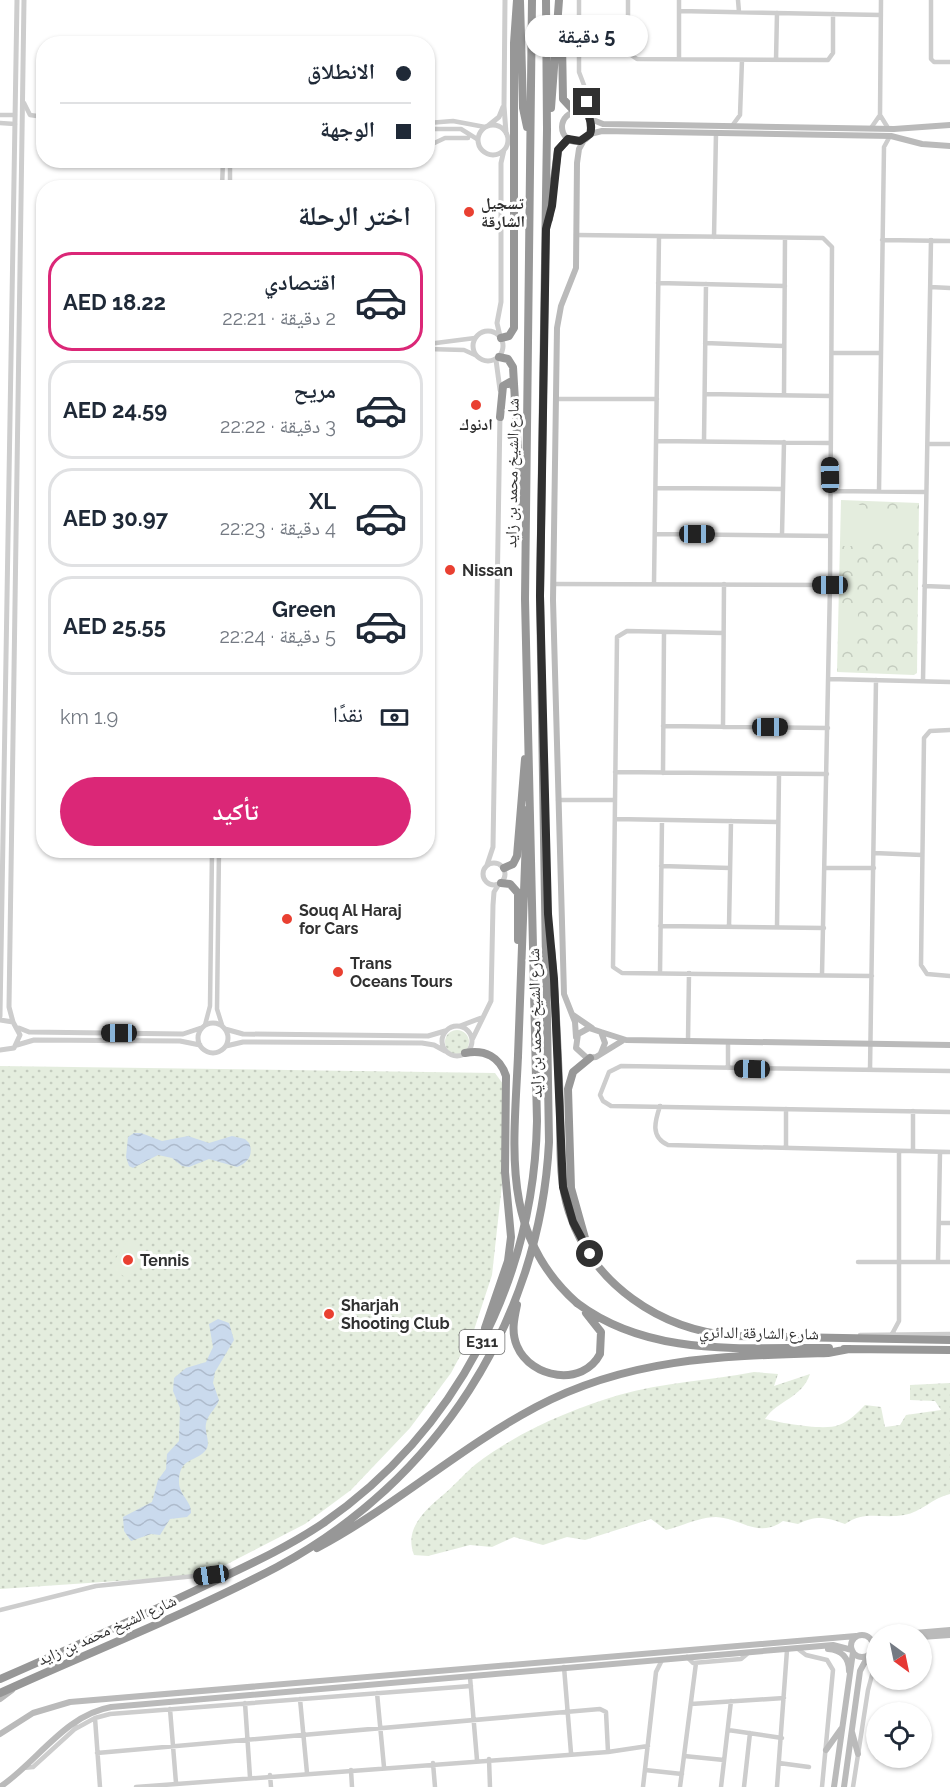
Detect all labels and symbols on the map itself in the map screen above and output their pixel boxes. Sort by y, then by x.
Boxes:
callout: 5 دقيقة [526,15,648,57]
route end [573,88,600,115]
place label: تسجيل الشارقة [481,194,525,231]
marker: تسجيل الشارقة [462,205,476,219]
marker: ادنوك [469,398,483,412]
street label: شارع الشيخ محمد بن زايد [501,398,524,548]
place label: ادنوك [459,415,493,434]
car [821,457,839,493]
car [679,525,715,543]
place label: Nissan [462,561,513,580]
marker: Nissan [443,563,457,577]
car [812,576,848,594]
car [752,718,788,736]
place label: Souq Al Haraj for Cars [299,901,402,938]
marker: Souq Al Haraj for Cars [280,912,294,926]
street label: شارع الشيخ محمد بن زايد [524,948,547,1098]
place label: Trans Oceans Tours [350,954,453,991]
marker: Trans Oceans Tours [331,965,345,979]
car [101,1024,137,1042]
car [734,1060,770,1078]
route start [576,1240,603,1267]
place label: Tennis [140,1251,189,1270]
marker: Tennis [121,1253,135,1267]
place label: Sharjah Shooting Club [341,1296,450,1333]
marker: Sharjah Shooting Club [322,1307,336,1321]
street label: شارع الشارقة الدائري [699,1322,819,1347]
road number: E311 [460,1330,504,1354]
car [192,1564,230,1586]
street label: شارع الشيخ محمد بن زايد [35,1591,180,1670]
north arrow [866,1624,932,1690]

